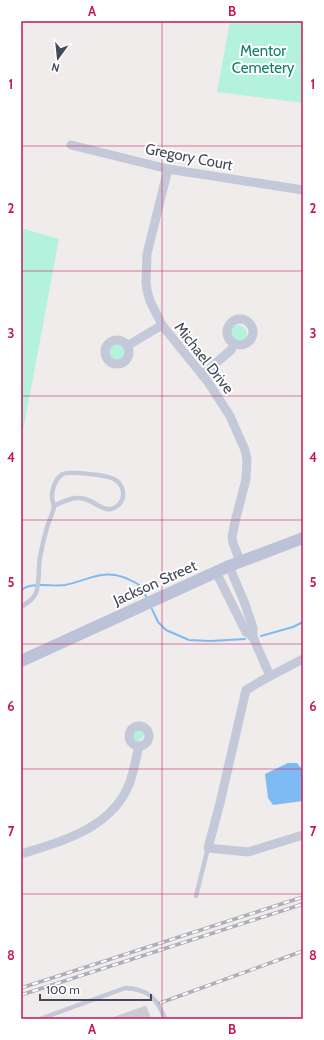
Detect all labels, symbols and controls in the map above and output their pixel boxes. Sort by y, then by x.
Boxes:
text: A [88,3,97,19]
text: B [228,3,236,19]
north arrow [38,38,78,78]
park label: Mentor Cemetery [232,42,295,77]
text: N [50,60,61,75]
text: 1 [9,76,13,92]
text: 1 [311,76,315,92]
street label: Gregory Court [144,140,234,174]
text: 2 [8,200,15,216]
text: 2 [310,200,317,216]
street label: Michael Drive [171,319,238,398]
text: 3 [7,325,15,341]
text: 3 [309,325,317,341]
text: 4 [7,449,15,465]
text: 4 [309,449,317,465]
street label: Jackson Street [110,557,199,610]
text: 5 [8,574,15,590]
text: 5 [310,574,317,590]
text: 6 [7,698,15,714]
text: 6 [309,698,317,714]
text: 7 [8,823,15,839]
text: 7 [310,823,317,839]
text: 8 [7,947,15,963]
text: 8 [309,947,317,963]
scale bar [40,976,151,1002]
text: 100 m [46,982,80,997]
text: A [88,1021,97,1037]
text: B [228,1021,236,1037]

